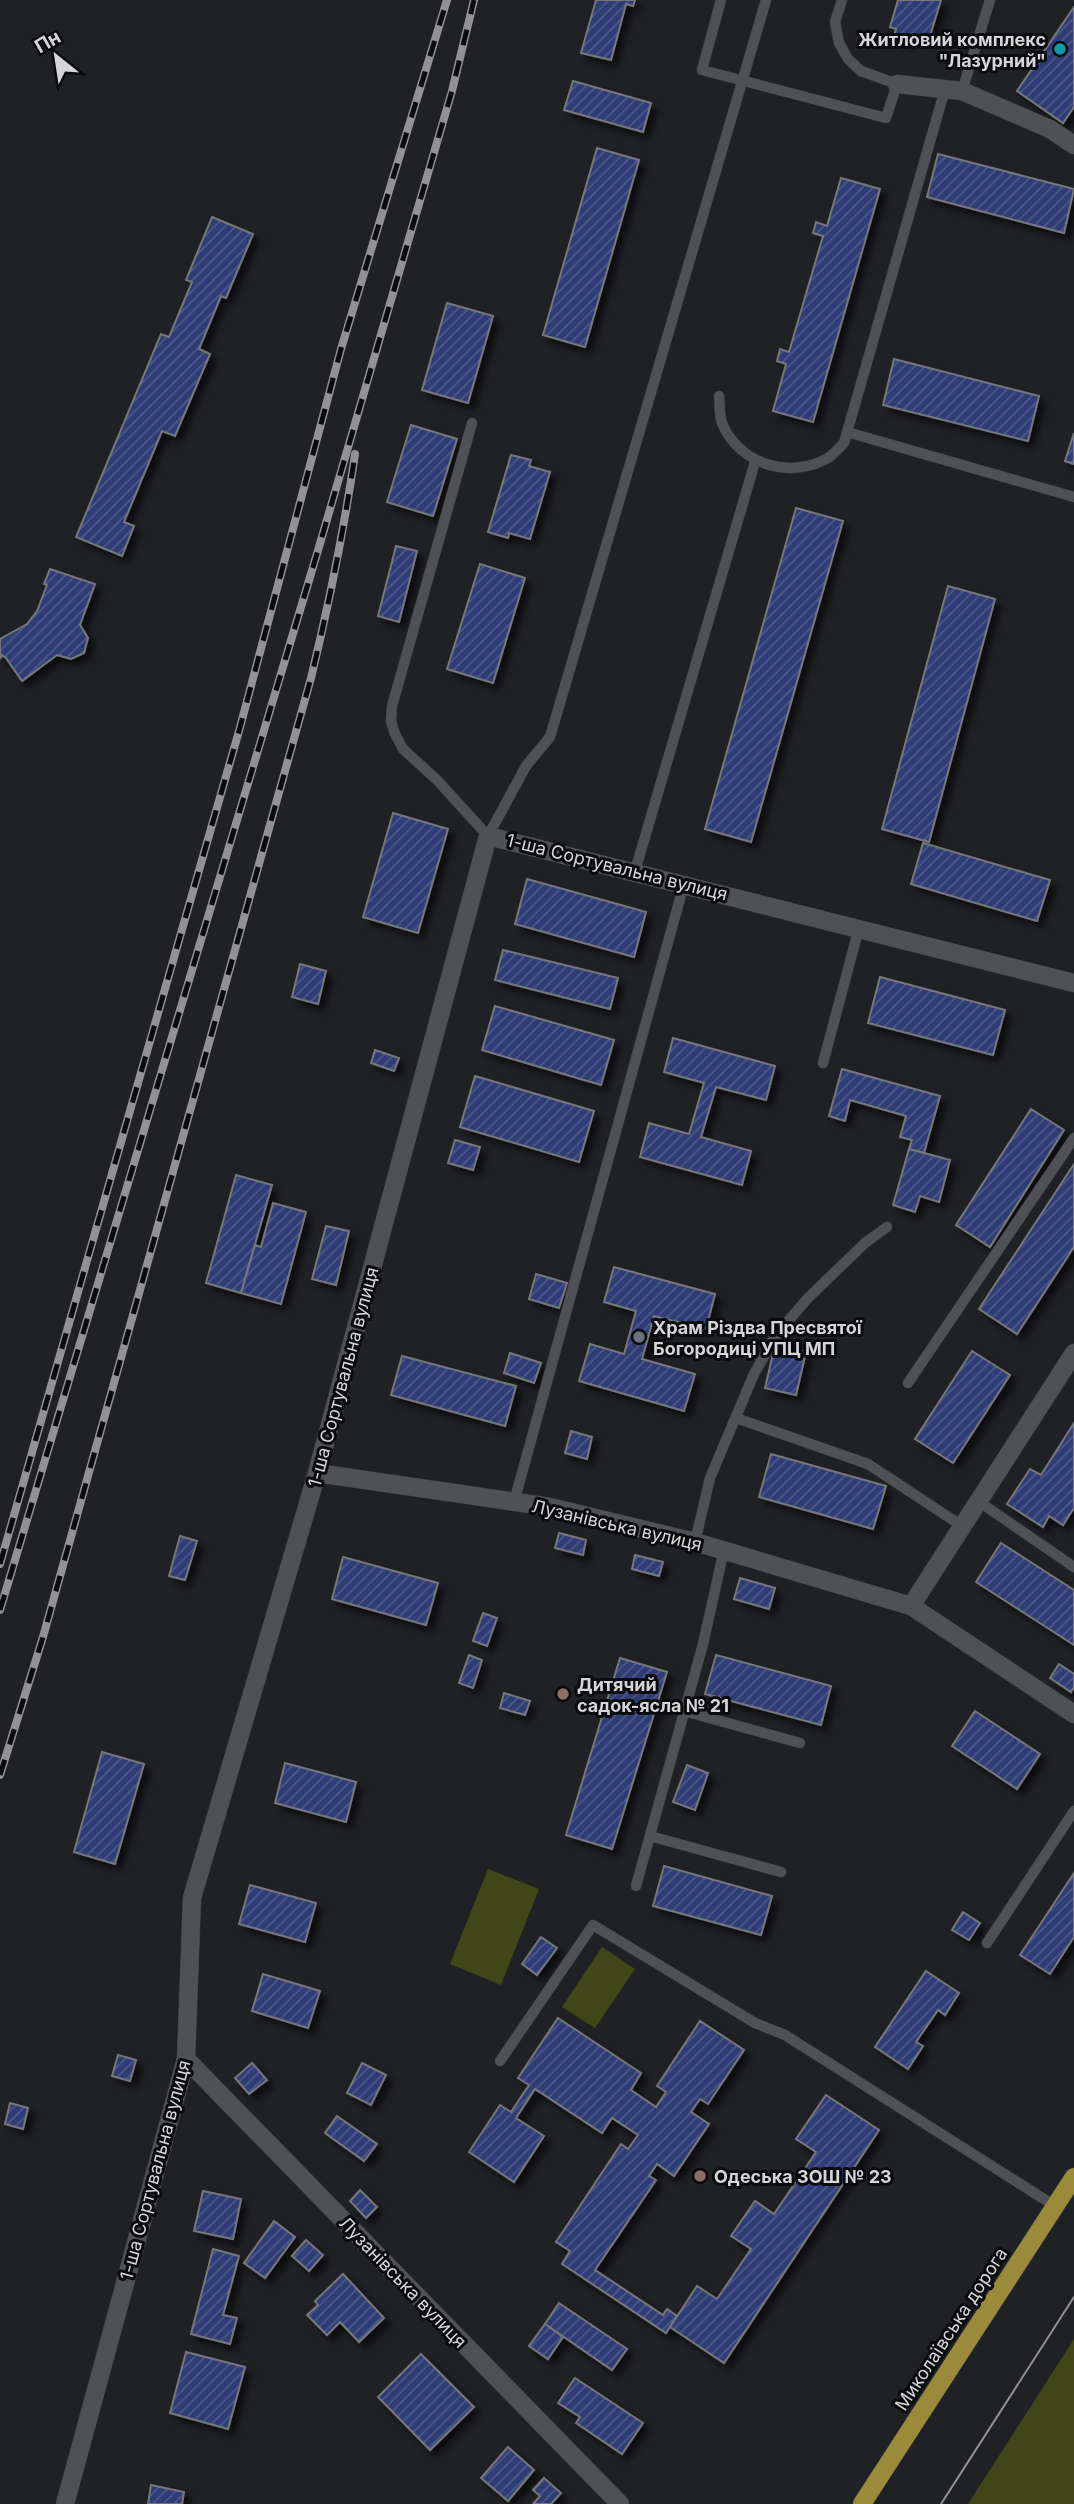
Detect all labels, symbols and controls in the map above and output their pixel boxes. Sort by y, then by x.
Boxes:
north arrow [21,21,91,91]
text: Пн [31,25,65,58]
place label: Житловий комплекс "Лазурний" [858,29,1046,71]
marker: Житловий комплекс "Лазурний" [1052,41,1068,57]
street label: 1-ша Сортувальна вулиця [504,829,730,905]
street label: 1-ша Сортувальна вулиця [303,1265,383,1489]
place label: Храм Різдва Пресвятої Богородиці УПЦ МП [653,1317,863,1359]
marker: Храм Різдва Пресвятої Богородиці УПЦ МП [631,1329,647,1345]
street label: Лузанівська вулиця [530,1495,704,1555]
place label: Дитячий садок-ясла № 21 [577,1674,729,1716]
marker: Дитячий садок-ясла № 21 [555,1686,571,1702]
street label: 1-ша Сортувальна вулиця [115,2058,195,2282]
place label: Одеська ЗОШ № 23 [714,2166,892,2187]
marker: Одеська ЗОШ № 23 [692,2168,708,2184]
street label: Лузанівська вулиця [335,2212,471,2352]
street label: Миколаївська дорога [891,2244,1011,2414]

